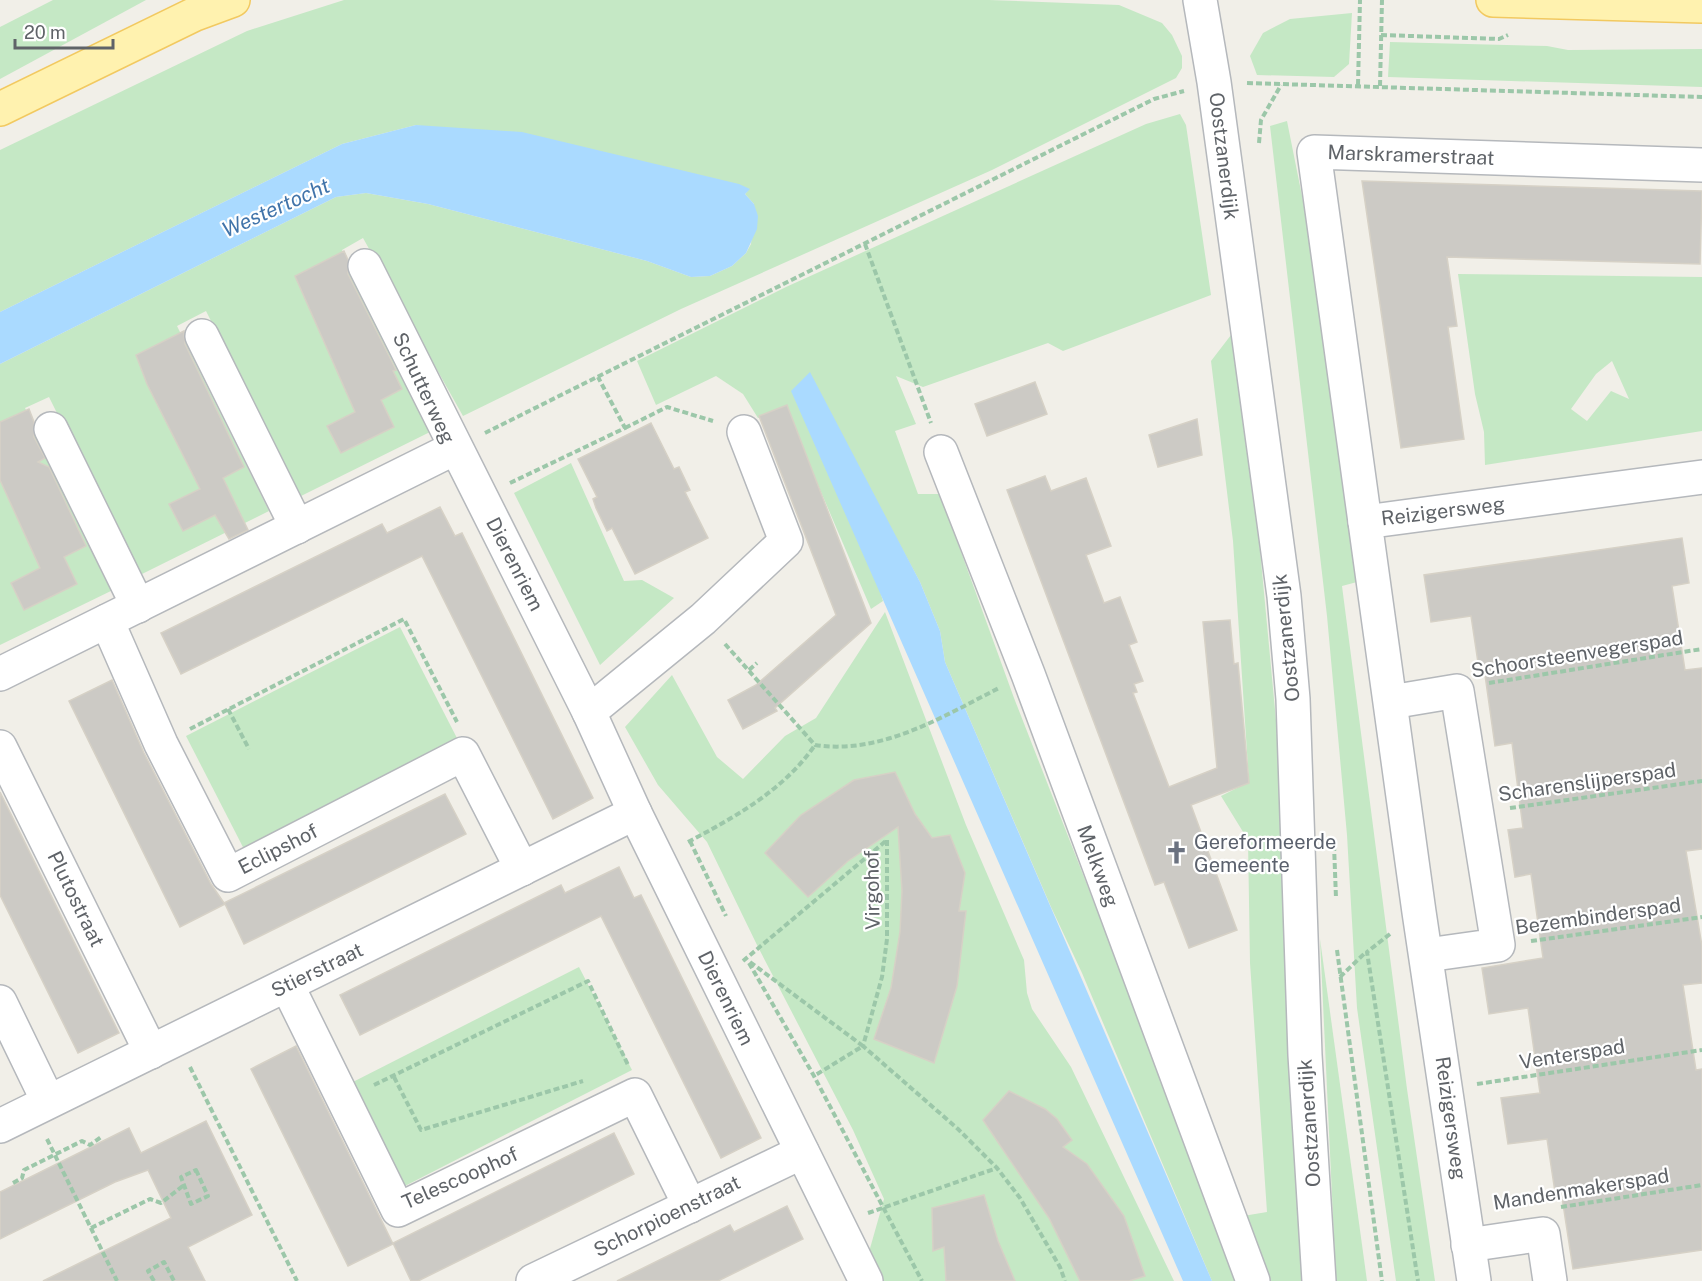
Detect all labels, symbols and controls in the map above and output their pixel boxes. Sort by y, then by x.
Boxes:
scale bar [15,12,112,50]
text: 20 m [24,22,66,43]
street label: Oostzanerdijk [1204,91,1244,221]
street label: Marskramerstraat [1327,140,1495,170]
water label: Westertocht [218,173,334,242]
street label: Schutterweg [388,329,460,447]
street label: Reizigersweg [1380,492,1506,530]
street label: Dierenriem [481,513,549,615]
street label: Oostzanerdijk [1267,573,1305,703]
street label: Schoorsteenvegerspad [1469,625,1685,683]
street label: Scharenslijperspad [1496,758,1678,806]
street label: Eclipshof [234,819,322,879]
street label: Melkweg [1072,822,1124,910]
place label: Gereformeerde Gemeente [1194,830,1336,877]
church icon: Gereformeerde Gemeente [1163,840,1189,866]
street label: Plutostraat [43,847,109,951]
street label: Virgohof [859,850,885,930]
street label: Bezembinderspad [1514,892,1682,940]
street label: Stierstraat [267,937,367,1003]
street label: Dierenriem [693,947,759,1049]
street label: Venterspad [1518,1034,1626,1074]
street label: Reizigersweg [1430,1055,1472,1181]
street label: Oostzanerdijk [1293,1058,1325,1188]
street label: Telescoophof [398,1142,522,1214]
street label: Mandenmakerspad [1491,1163,1671,1215]
street label: Schorpioenstraat [590,1170,744,1262]

